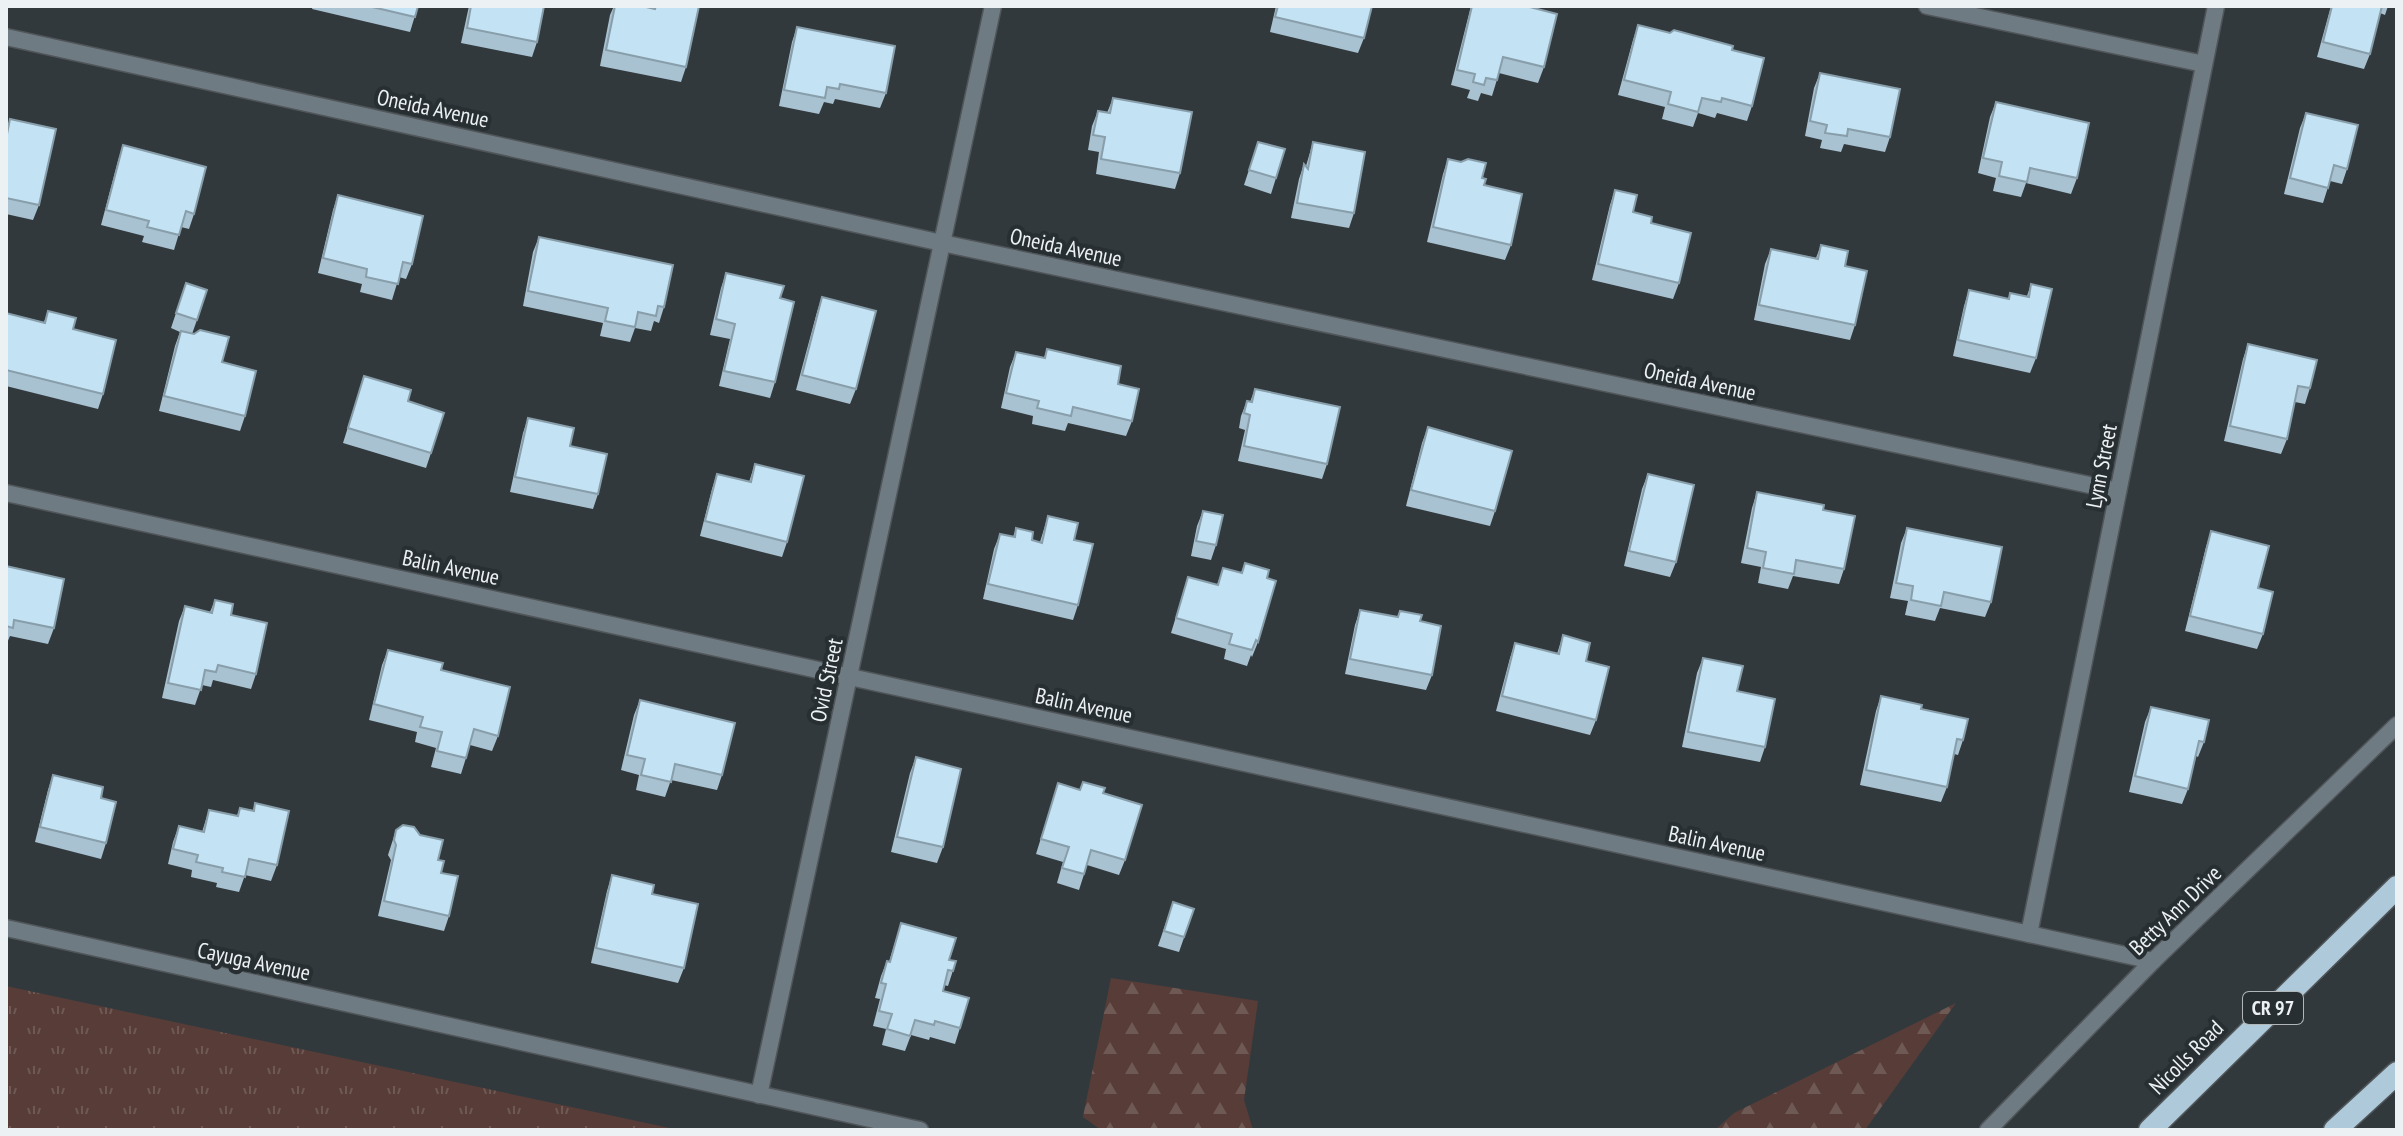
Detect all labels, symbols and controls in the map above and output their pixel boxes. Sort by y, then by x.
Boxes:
street label: Oneida Avenue [375,82,491,134]
street label: Oneida Avenue [1008,221,1124,273]
street label: Oneida Avenue [1642,355,1758,407]
street label: Lynn Street [2079,421,2123,511]
street label: Balin Avenue [400,543,502,591]
street label: Ovid Street [803,636,849,724]
street label: Balin Avenue [1033,681,1135,729]
street label: Balin Avenue [1666,819,1768,867]
street label: Betty Ann Drive [2123,859,2227,961]
street label: Cayuga Avenue [195,935,313,987]
road number: CR 97 [2243,992,2303,1024]
street label: Nicolls Road [2143,1014,2229,1100]

